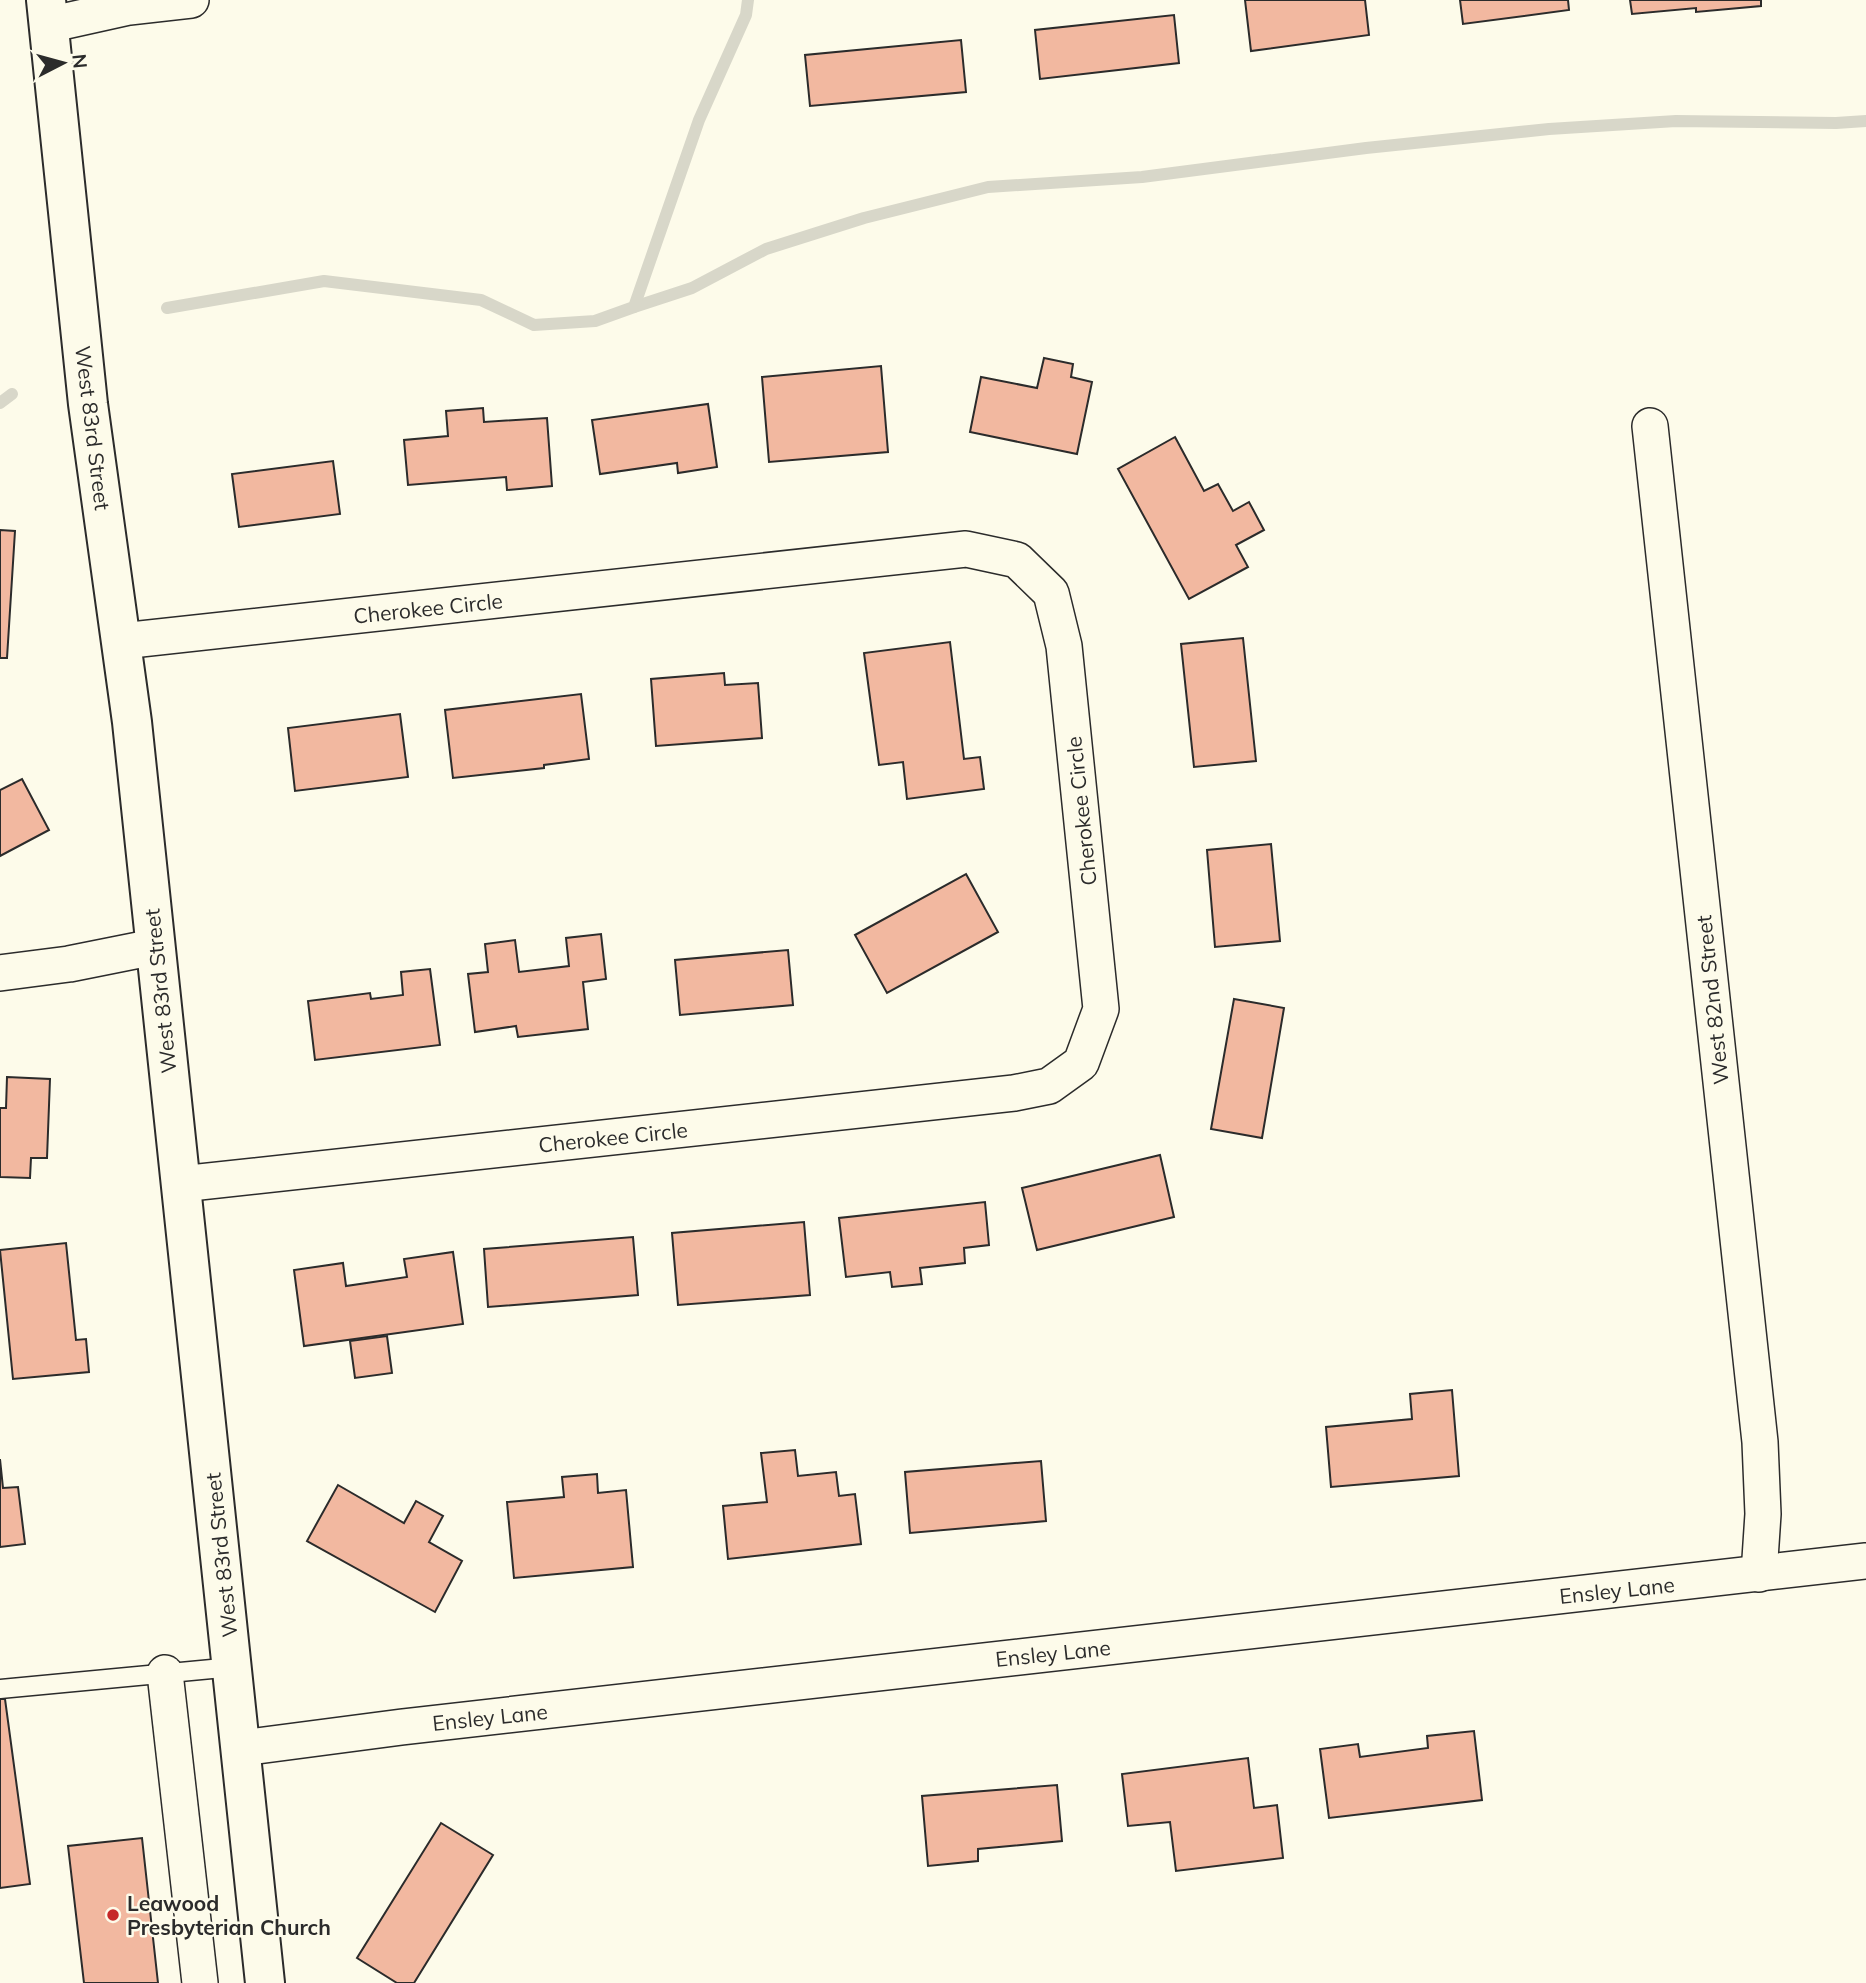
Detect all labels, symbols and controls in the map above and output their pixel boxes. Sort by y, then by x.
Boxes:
north arrow [28,28,98,98]
text: N [67,53,93,70]
street label: West 83rd Street [70,344,116,512]
street label: Cherokee Circle [352,587,504,629]
street label: Cherokee Circle [1060,735,1102,887]
street label: West 83rd Street [138,907,182,1075]
street label: West 82nd Street [1690,914,1734,1086]
street label: Cherokee Circle [537,1116,689,1158]
street label: West 83rd Street [199,1471,243,1639]
street label: Ensley Lane [1558,1571,1676,1609]
street label: Ensley Lane [994,1634,1112,1672]
street label: Ensley Lane [431,1698,549,1736]
place label: Leawood Presbyterian Church [127,1890,331,1940]
marker: Leawood Presbyterian Church [105,1907,121,1923]

